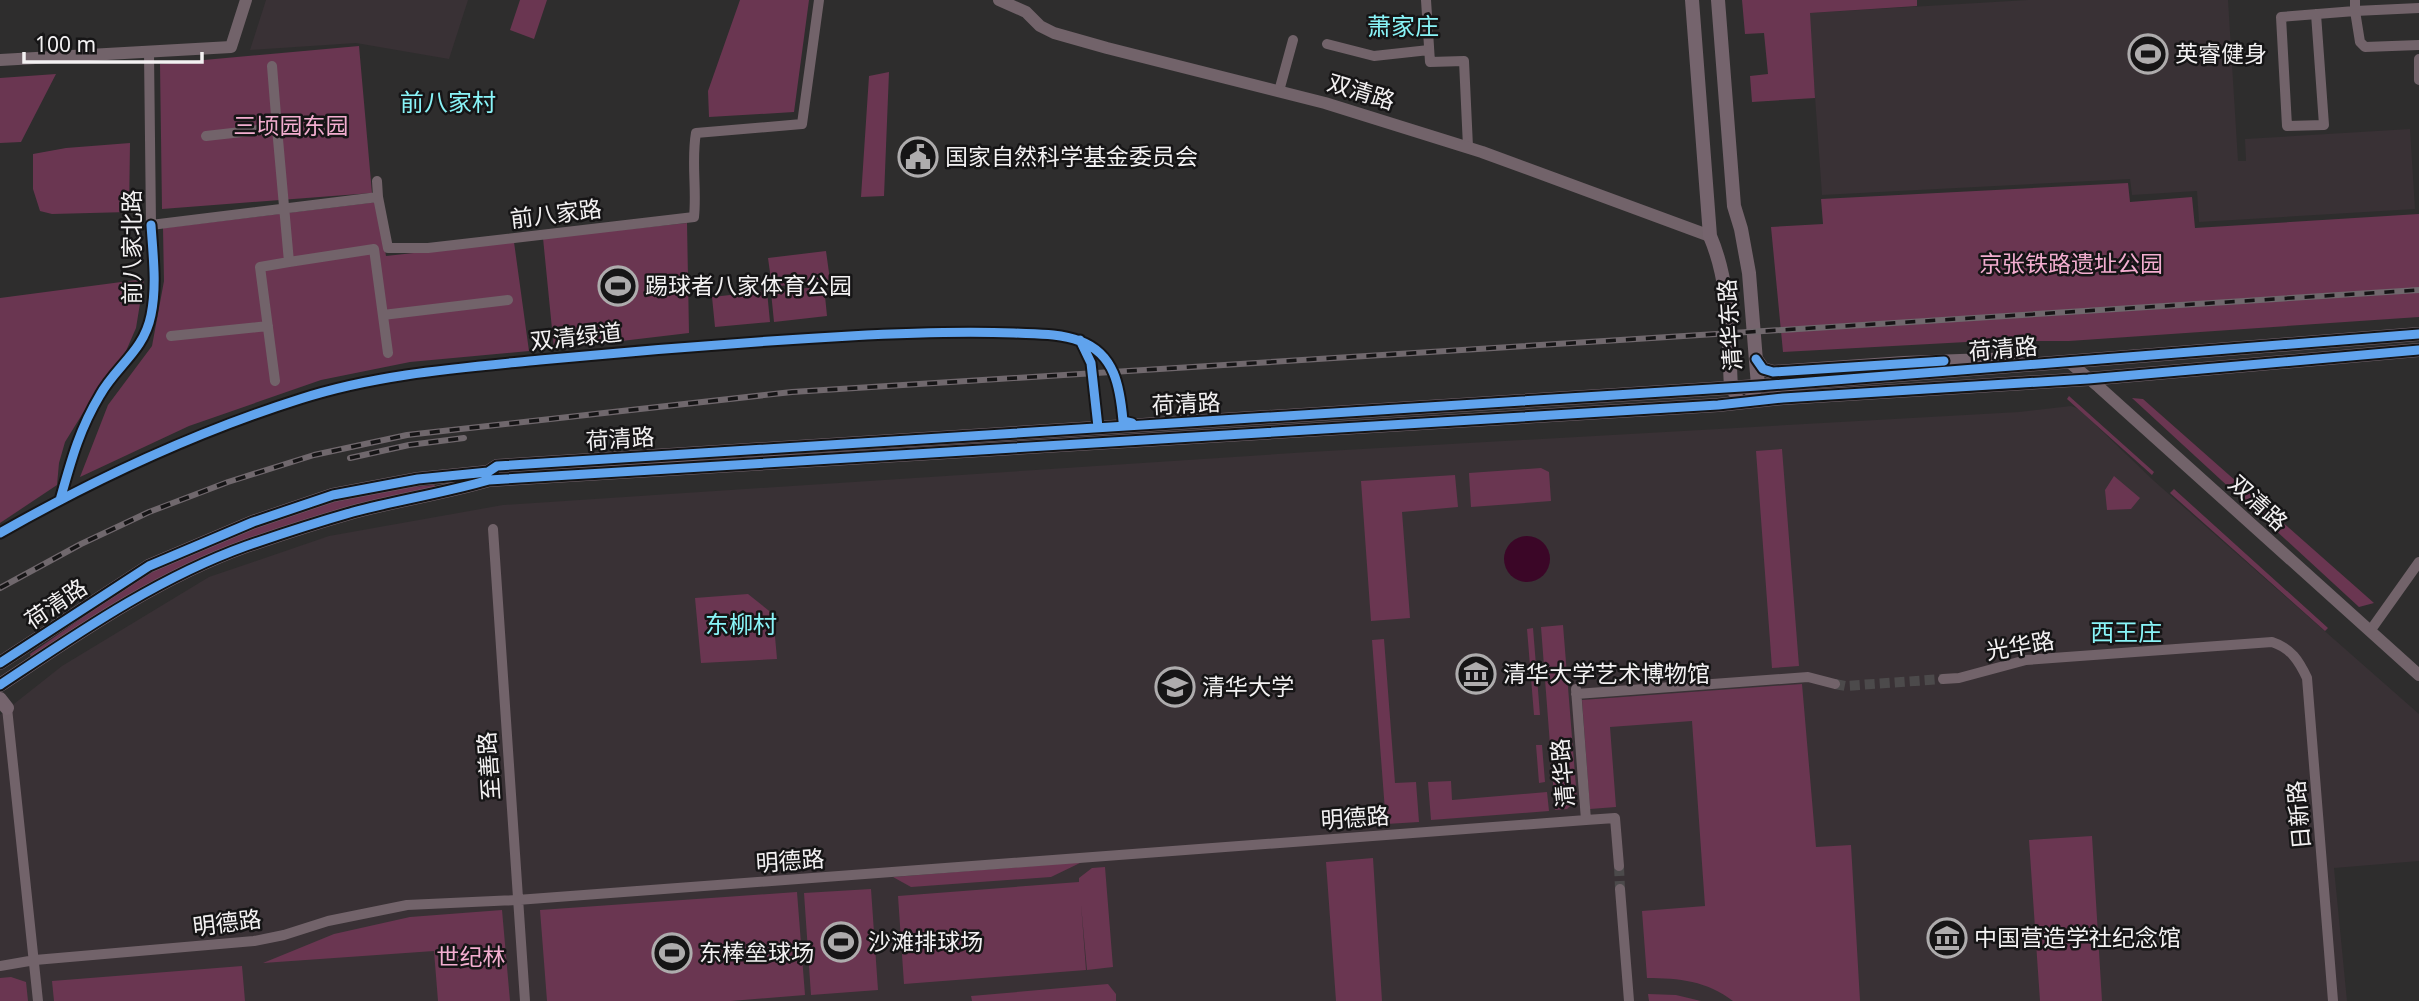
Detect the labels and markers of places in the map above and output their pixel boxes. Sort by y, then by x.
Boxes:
sports icon: 英睿健身 [2127,33,2169,75]
place label: 英睿健身 [2175,37,2267,69]
public building icon: 国家自然科学基金委员会 [897,136,939,178]
place label: 国家自然科学基金委员会 [945,140,1198,172]
sports icon: 踢球者八家体育公园 [597,265,639,307]
place label: 踢球者八家体育公园 [645,269,852,301]
museum icon: 清华大学艺术博物馆 [1455,653,1497,695]
place label: 清华大学艺术博物馆 [1503,657,1710,689]
school or university icon: 清华大学 [1154,666,1196,708]
place label: 清华大学 [1202,670,1294,702]
museum icon: 中国营造学社纪念馆 [1926,917,1968,959]
sports icon: 沙滩排球场 [820,921,862,963]
place label: 中国营造学社纪念馆 [1974,921,2181,953]
place label: 沙滩排球场 [868,925,983,957]
sports icon: 东棒垒球场 [651,932,693,974]
place label: 东棒垒球场 [699,936,814,968]

